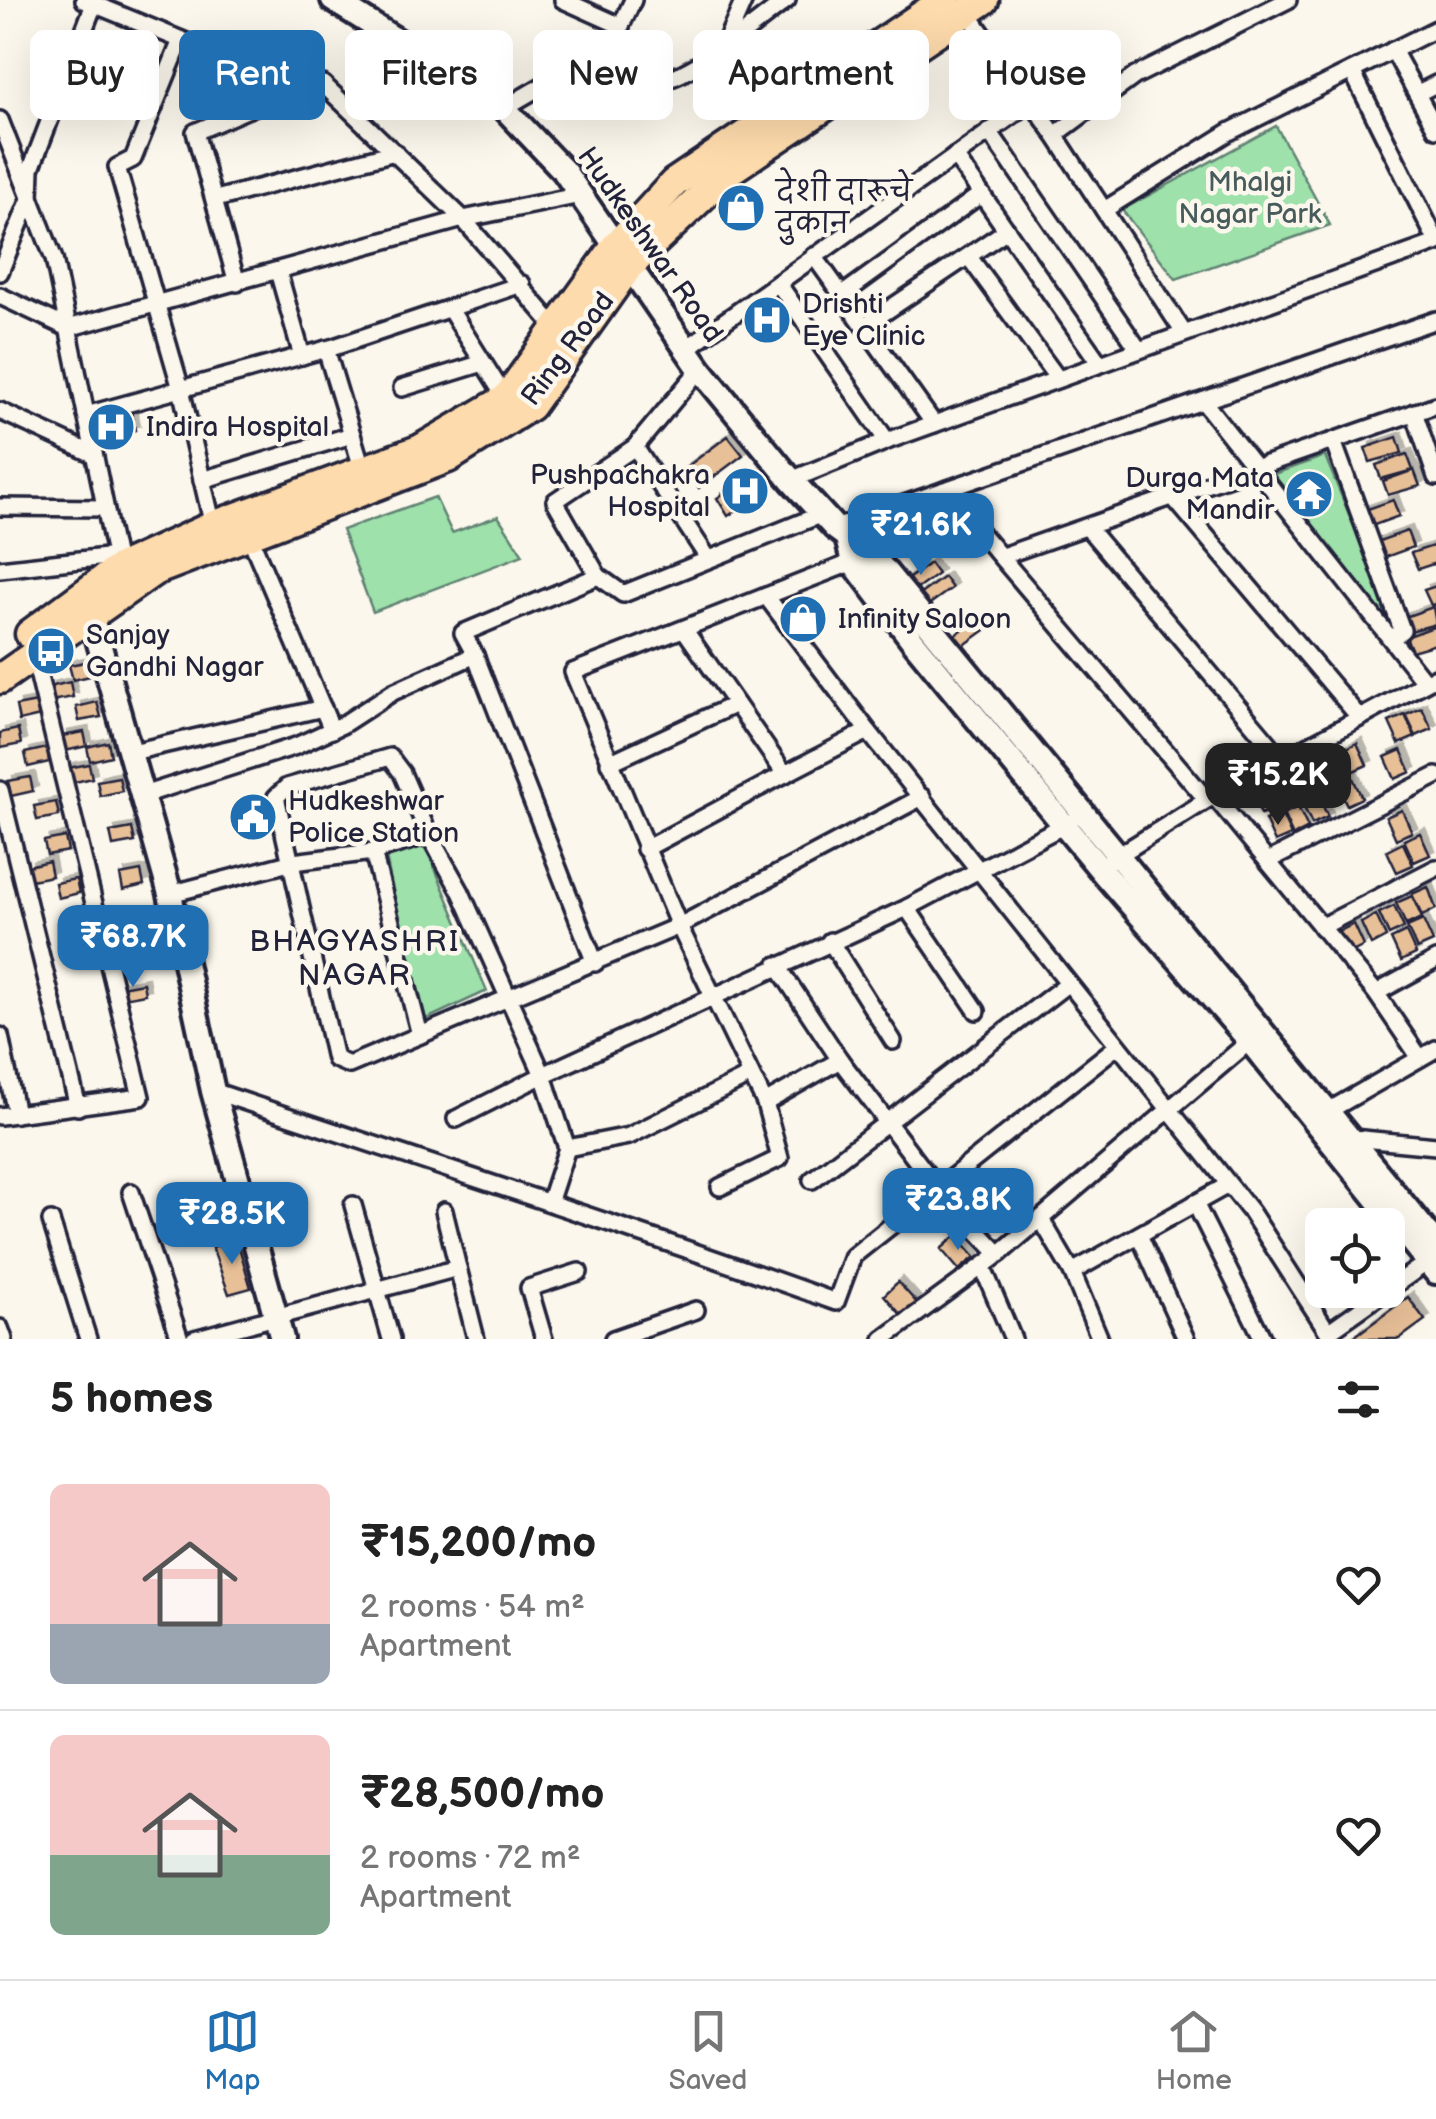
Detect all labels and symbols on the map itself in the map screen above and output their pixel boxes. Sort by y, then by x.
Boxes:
street label: Hudkeshwar Road [570,141,730,349]
park label: Mhalgi Nagar Park [1179,166,1322,231]
place label: देशी दारूचे दुकान [774,167,915,245]
shop icon: देशी दारूचे दुकान [715,182,767,234]
street label: Ring Road [515,286,621,412]
place label: Drishti Eye Clinic [802,288,926,353]
hospital icon: Drishti Eye Clinic [741,294,793,346]
hospital icon: Indira Hospital [85,401,137,453]
place label: Indira Hospital [146,411,329,444]
place label: Pushpachakra Hospital [530,459,710,524]
place label: Durga Mata Mandir [1125,462,1275,527]
hospital icon: Pushpachakra Hospital [719,465,771,517]
temple icon: Durga Mata Mandir [1283,468,1335,520]
pin: ₹21.6K [840,493,1002,578]
shop icon: Infinity Saloon [777,593,829,645]
place label: Infinity Saloon [838,603,1011,636]
place label: Sanjay Gandhi Nagar [86,619,264,684]
bus stop icon: Sanjay Gandhi Nagar [25,625,77,677]
pin: ₹15.2K [1197,743,1359,828]
place label: Hudkeshwar Police Station [288,785,459,850]
public building icon: Hudkeshwar Police Station [227,791,279,843]
pin: ₹68.7K [52,905,214,990]
district label: BHAGYASHRI NAGAR [249,924,461,994]
pin: ₹23.8K [877,1168,1039,1253]
pin: ₹28.5K [151,1182,313,1267]

